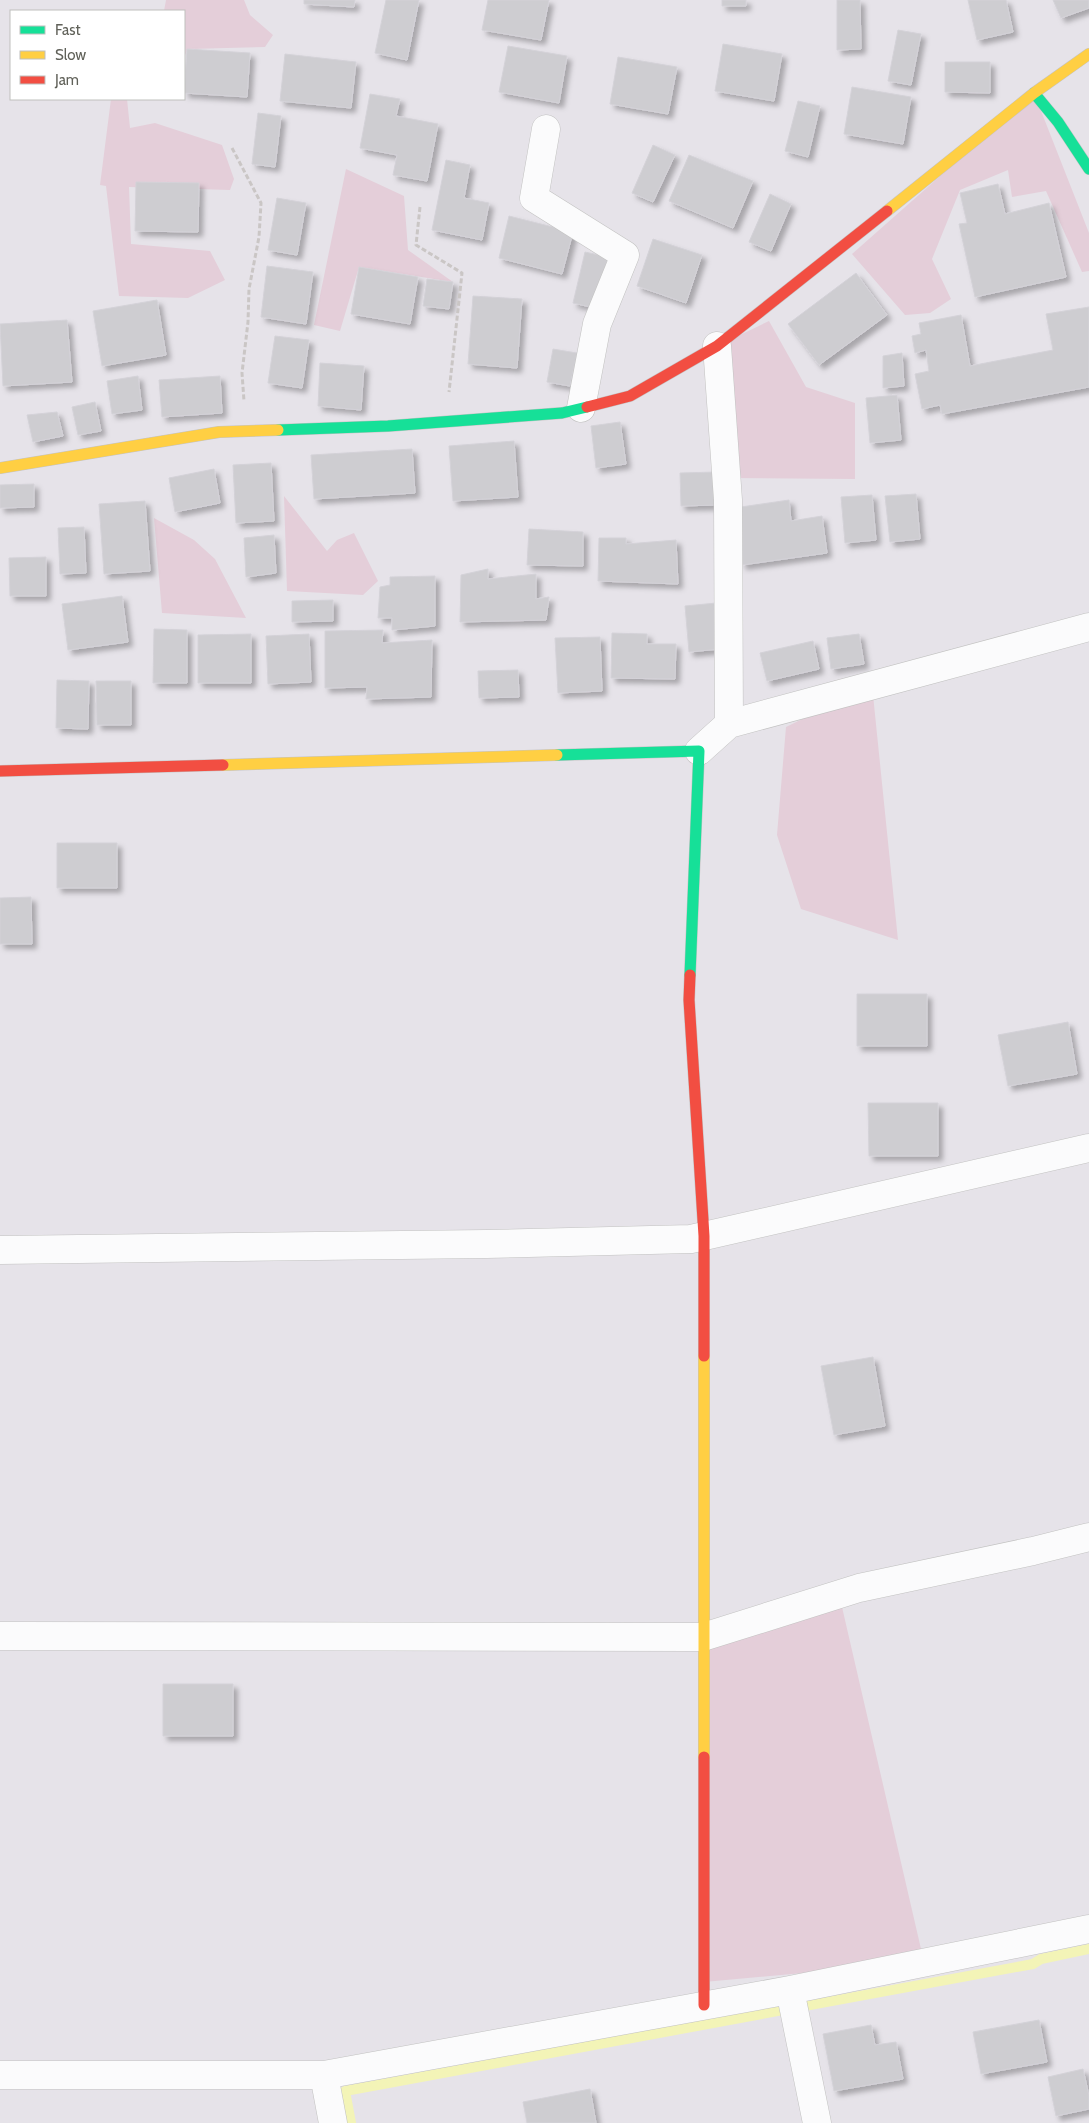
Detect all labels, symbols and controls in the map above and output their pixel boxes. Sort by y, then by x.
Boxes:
legend [10,10,185,100]
text: Fast [55,21,80,39]
text: Slow [55,46,86,64]
text: Jam [54,71,79,89]

